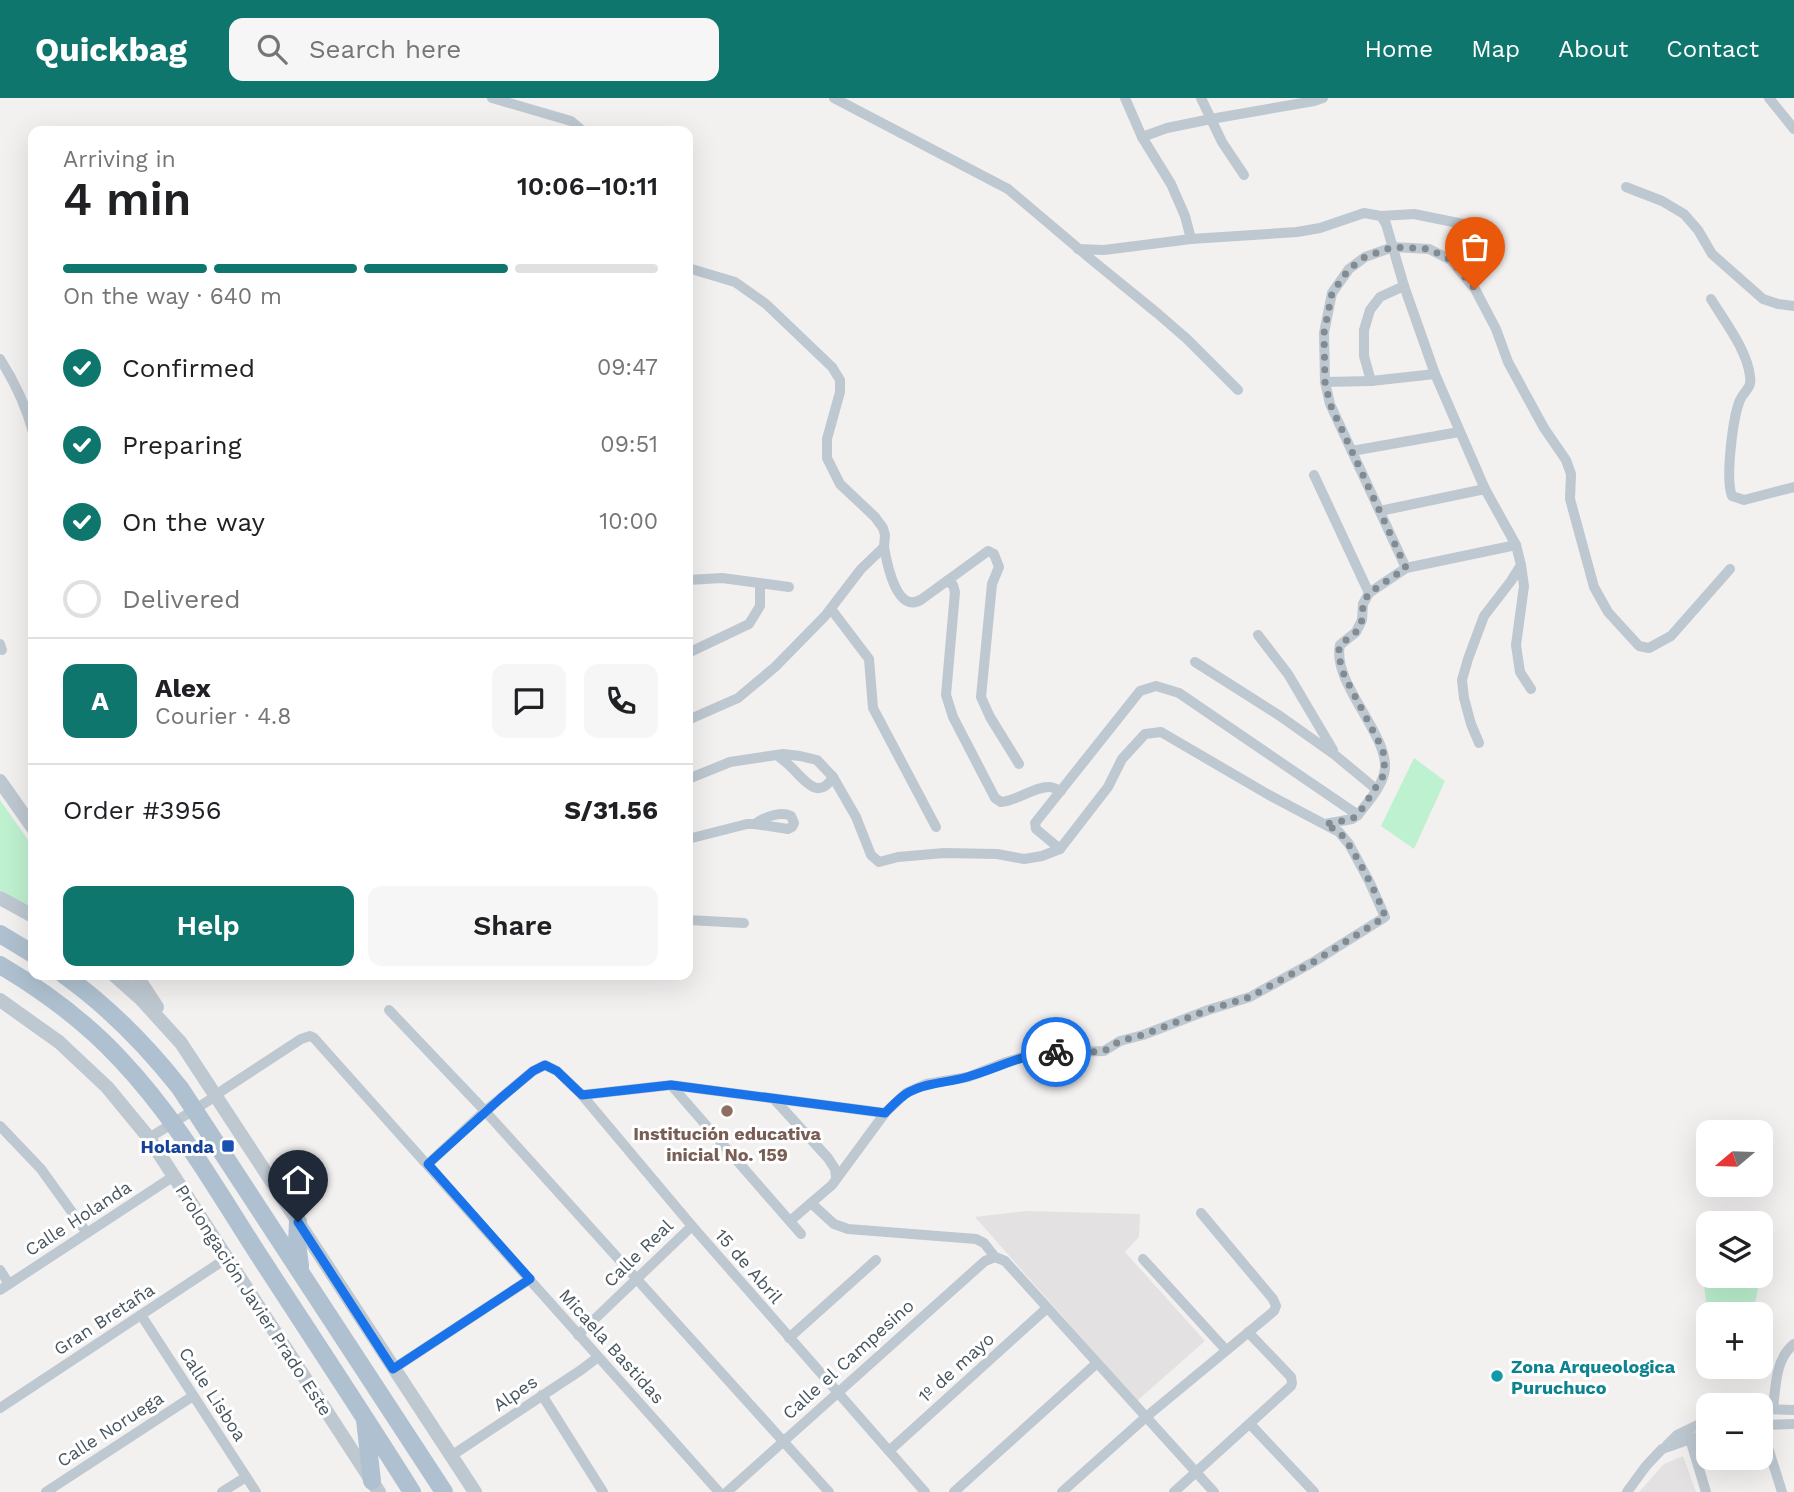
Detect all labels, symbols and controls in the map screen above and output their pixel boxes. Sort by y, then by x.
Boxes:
search box [229,18,719,81]
text: Quickbag [35,30,187,69]
icon: search [253,30,291,68]
text: Search here [309,34,461,64]
text: Home [1365,35,1433,63]
text: Map [1471,35,1520,63]
text: About [1558,35,1628,63]
text: Contact [1666,35,1759,63]
text: Arriving in [63,146,176,173]
text: 10:06–10:11 [517,171,658,201]
text: 4 min [63,172,191,226]
pin [1445,217,1505,289]
icon: bag [1456,228,1494,266]
text: On the way · 640 m [63,283,282,310]
icon: check [63,349,101,387]
text: Confirmed [122,353,255,383]
text: 09:47 [597,354,658,381]
icon: check [63,426,101,464]
text: Preparing [122,430,242,460]
text: 09:51 [600,431,658,458]
icon: check [63,503,101,541]
text: On the way [122,507,265,537]
text: 10:00 [599,508,658,535]
text: Delivered [122,584,241,614]
button: chat [492,664,566,738]
button: phone [584,664,658,738]
text: Alex [155,673,211,703]
text: A [91,686,109,716]
text: Courier · 4.8 [155,703,291,730]
text: Order #3956 [63,795,221,825]
text: S/31.56 [564,795,658,825]
button: Help [63,886,354,966]
button: Share [368,886,658,966]
courier [1021,1017,1091,1087]
icon: bike [1037,1033,1075,1071]
marker: Institución educativa inicial No. 159 [719,1103,735,1119]
north arrow [1696,1120,1773,1197]
map controls [1696,1120,1773,1470]
place label: Institución educativa inicial No. 159 [633,1123,821,1165]
place label: Holanda [141,1136,215,1157]
marker: Holanda [220,1138,236,1154]
pin [268,1150,328,1222]
icon: home [279,1161,317,1199]
street label: Calle Holanda [21,1176,135,1260]
street label: Prolongación Javier Prado Este [171,1181,337,1419]
button: layers [1696,1211,1773,1288]
street label: Calle Real [599,1215,677,1291]
street label: 15 de Abril [711,1225,787,1308]
street label: Gran Bretaña [50,1279,158,1359]
street label: Micaela Bastidas [555,1284,669,1408]
street label: Calle el Campesino [778,1295,918,1423]
button: + [1696,1302,1773,1379]
street label: 1º de mayo [914,1328,998,1406]
street label: Calle Lisboa [175,1343,251,1445]
place label: Zona Arqueologica Puruchuco [1511,1356,1676,1398]
marker: Zona Arqueologica Puruchuco [1489,1368,1505,1384]
street label: Alpes [489,1371,541,1415]
street label: Calle Noruega [53,1387,167,1471]
button: − [1696,1393,1773,1470]

